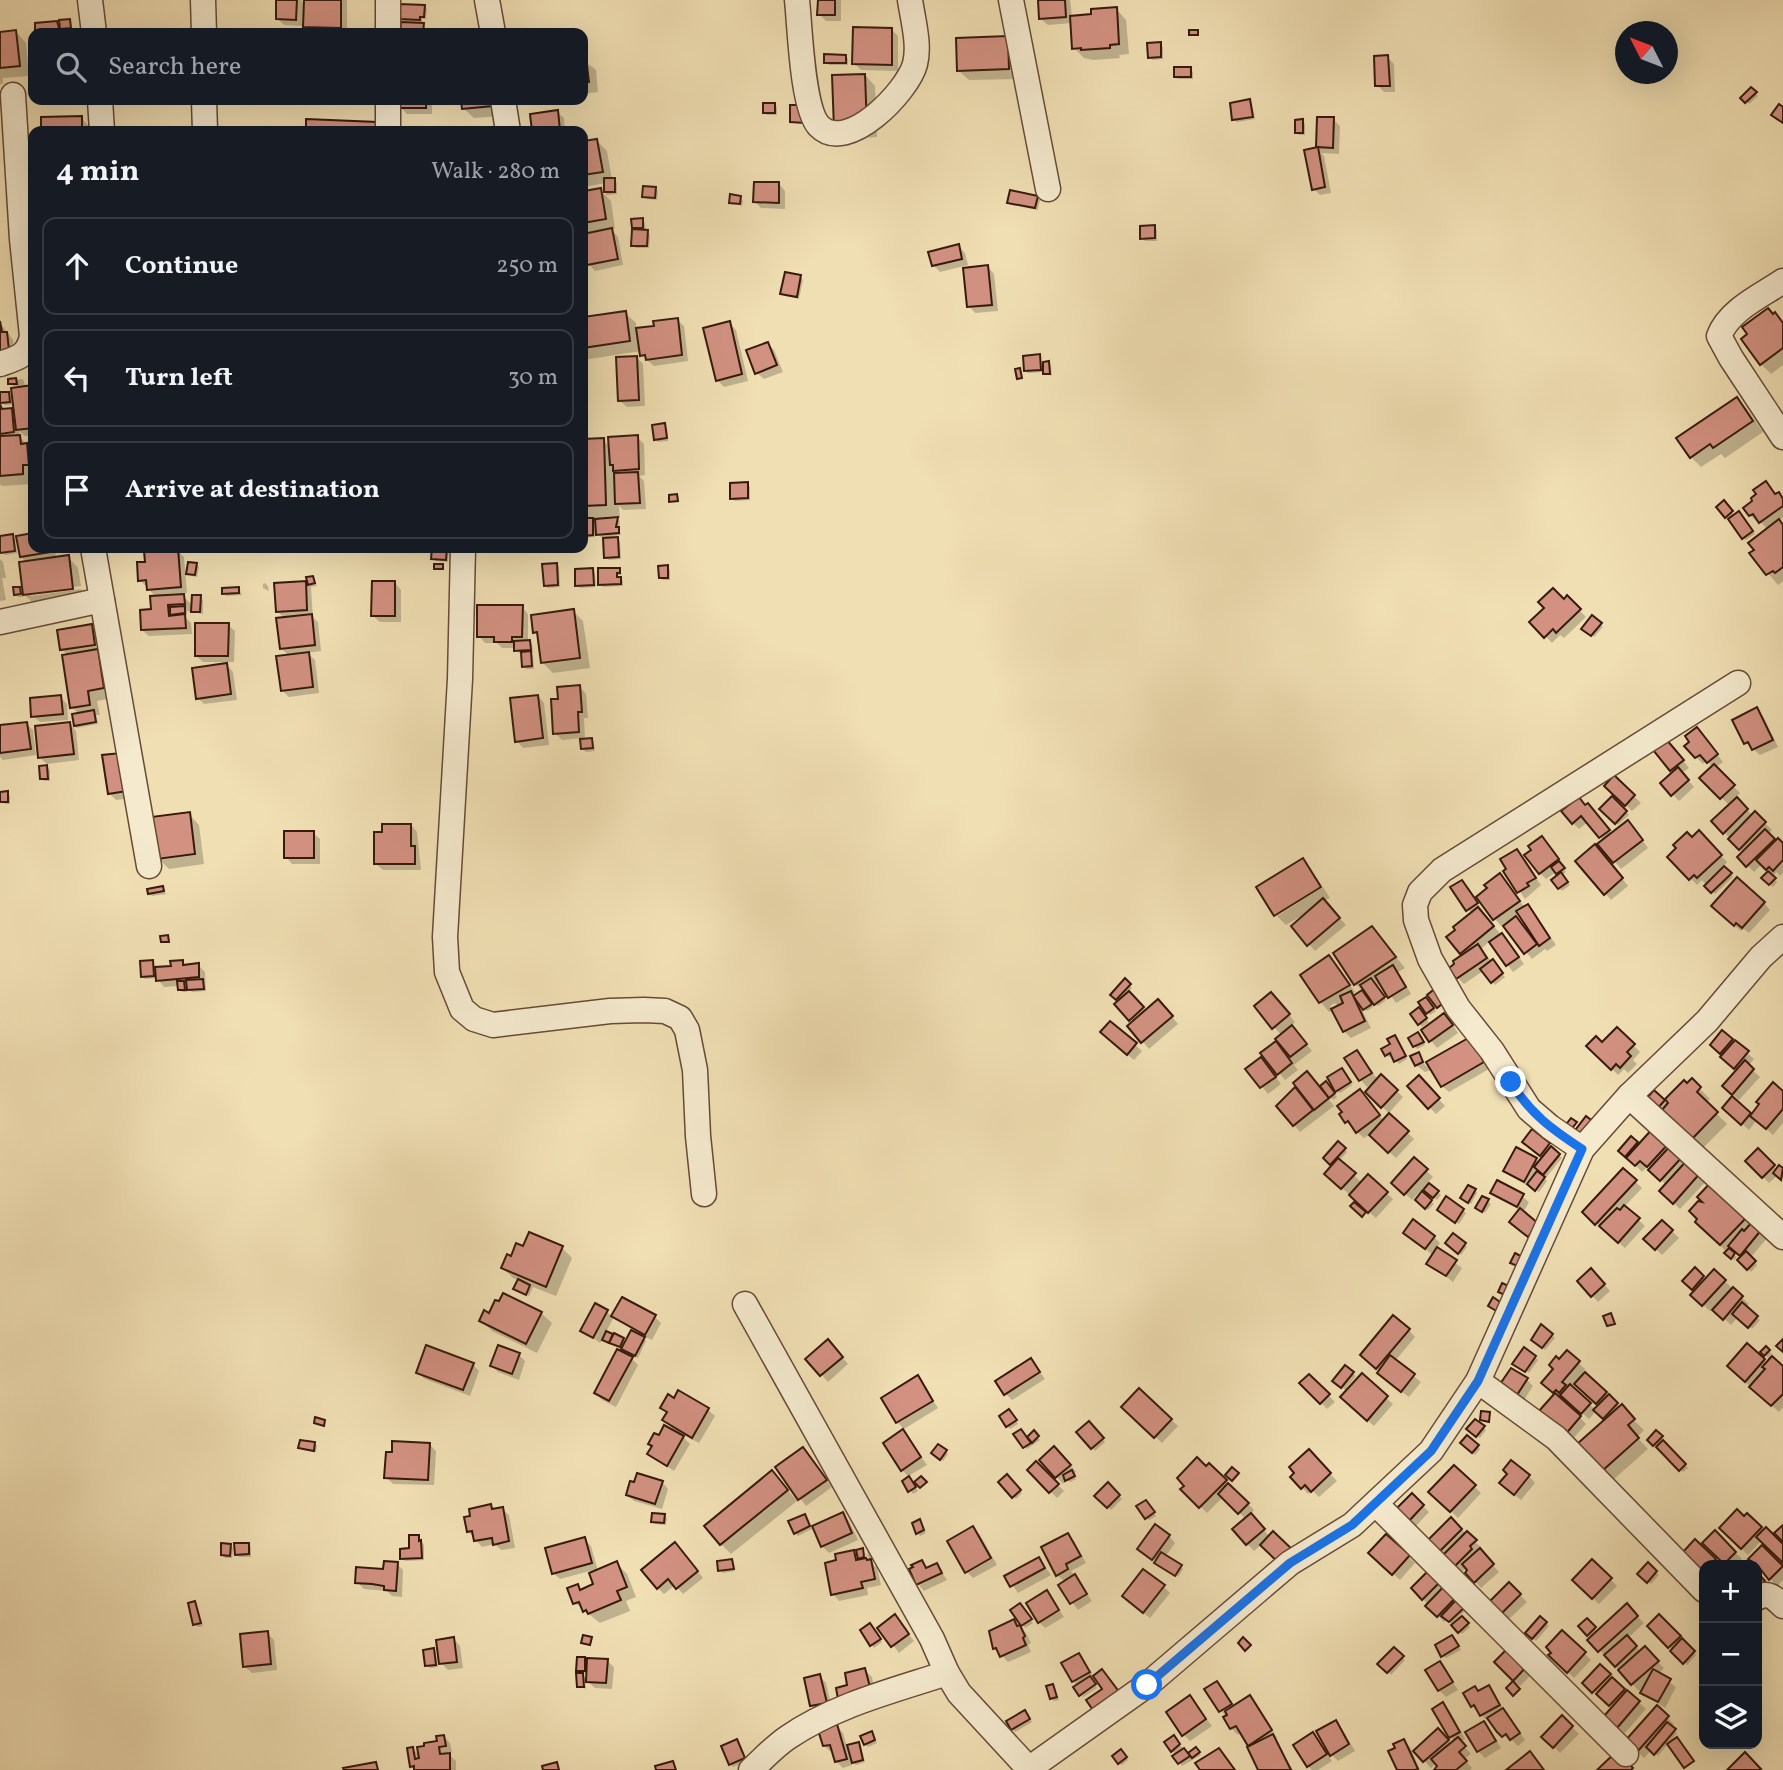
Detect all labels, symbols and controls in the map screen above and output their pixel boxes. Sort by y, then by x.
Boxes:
north arrow [1615,21,1678,84]
search box [28,28,588,105]
icon: search [52,48,90,86]
text: Search here [108,49,241,85]
text: 4 min [56,151,140,193]
text: Walk · 280 m [431,156,560,188]
icon: ahead [58,247,96,285]
text: Continue [125,248,238,284]
text: 250 m [496,250,558,282]
icon: left [58,359,96,397]
text: Turn left [125,360,233,396]
text: 30 m [508,362,558,394]
icon: arrive [58,471,96,509]
text: Arrive at destination [125,472,380,508]
route end [1495,1066,1526,1097]
map controls [1699,1560,1762,1749]
button: + [1699,1560,1762,1623]
button: − [1699,1623,1762,1686]
route start [1131,1669,1162,1700]
button: layers [1699,1686,1762,1749]

